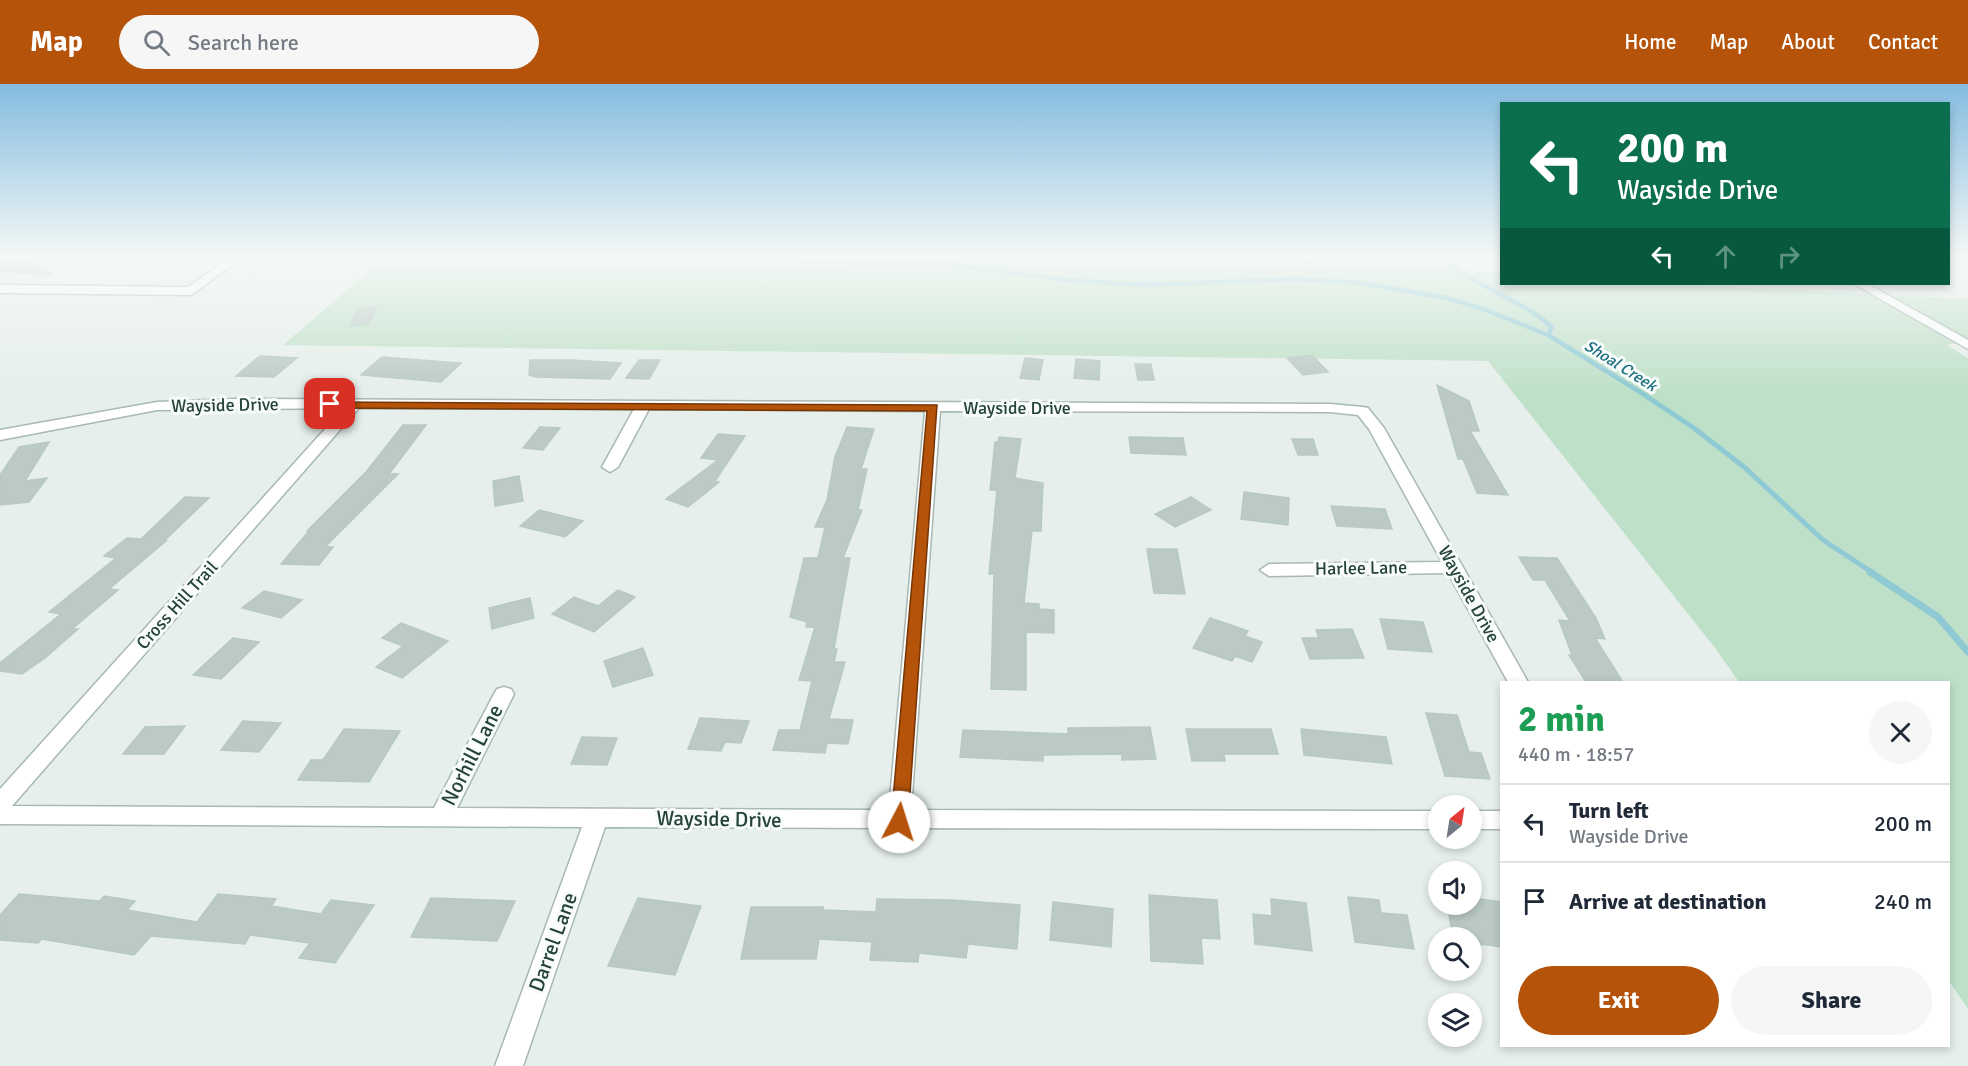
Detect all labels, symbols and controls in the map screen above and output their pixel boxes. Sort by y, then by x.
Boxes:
search box [119,15,539,69]
text: Map [30,25,83,59]
icon: search [140,26,173,59]
text: Search here [188,29,299,56]
text: Home [1624,29,1677,55]
text: Map [1710,29,1748,55]
text: About [1781,29,1835,55]
text: Contact [1868,29,1938,55]
text: 200 m [1617,123,1728,174]
icon: left [1518,126,1596,204]
text: Wayside Drive [1617,174,1778,207]
icon: left [1646,240,1679,273]
icon: ahead [1709,240,1742,273]
icon: right [1772,240,1805,273]
water label: Shoal Creek [1581,336,1662,397]
pin [304,378,355,429]
icon: arrive [313,387,346,420]
street label: Wayside Drive [171,393,279,417]
street label: Wayside Drive [963,397,1071,419]
street label: Wayside Drive [1433,542,1505,646]
street label: Cross Hill Trail [132,556,222,654]
street label: Harlee Lane [1315,556,1407,580]
text: 2 min [1518,697,1605,742]
street label: Norhill Lane [435,700,509,810]
button: close [1869,701,1932,764]
text: 440 m · 18:57 [1518,742,1634,767]
position arrow [867,790,931,854]
north arrow [1428,795,1482,849]
map controls [1428,795,1482,1047]
text: Turn left [1569,797,1649,824]
street label: Wayside Drive [656,805,782,833]
icon: left [1518,807,1551,840]
text: 200 m [1874,810,1932,837]
text: Wayside Drive [1569,824,1688,849]
button: sound [1428,861,1482,915]
icon: arrive [1518,885,1551,918]
text: Arrive at destination [1569,888,1766,915]
text: 240 m [1874,888,1932,915]
street label: Darrel Lane [523,889,583,995]
button: search [1428,927,1482,981]
button: Exit [1518,966,1719,1035]
button: Share [1731,966,1932,1035]
button: layers [1428,993,1482,1047]

